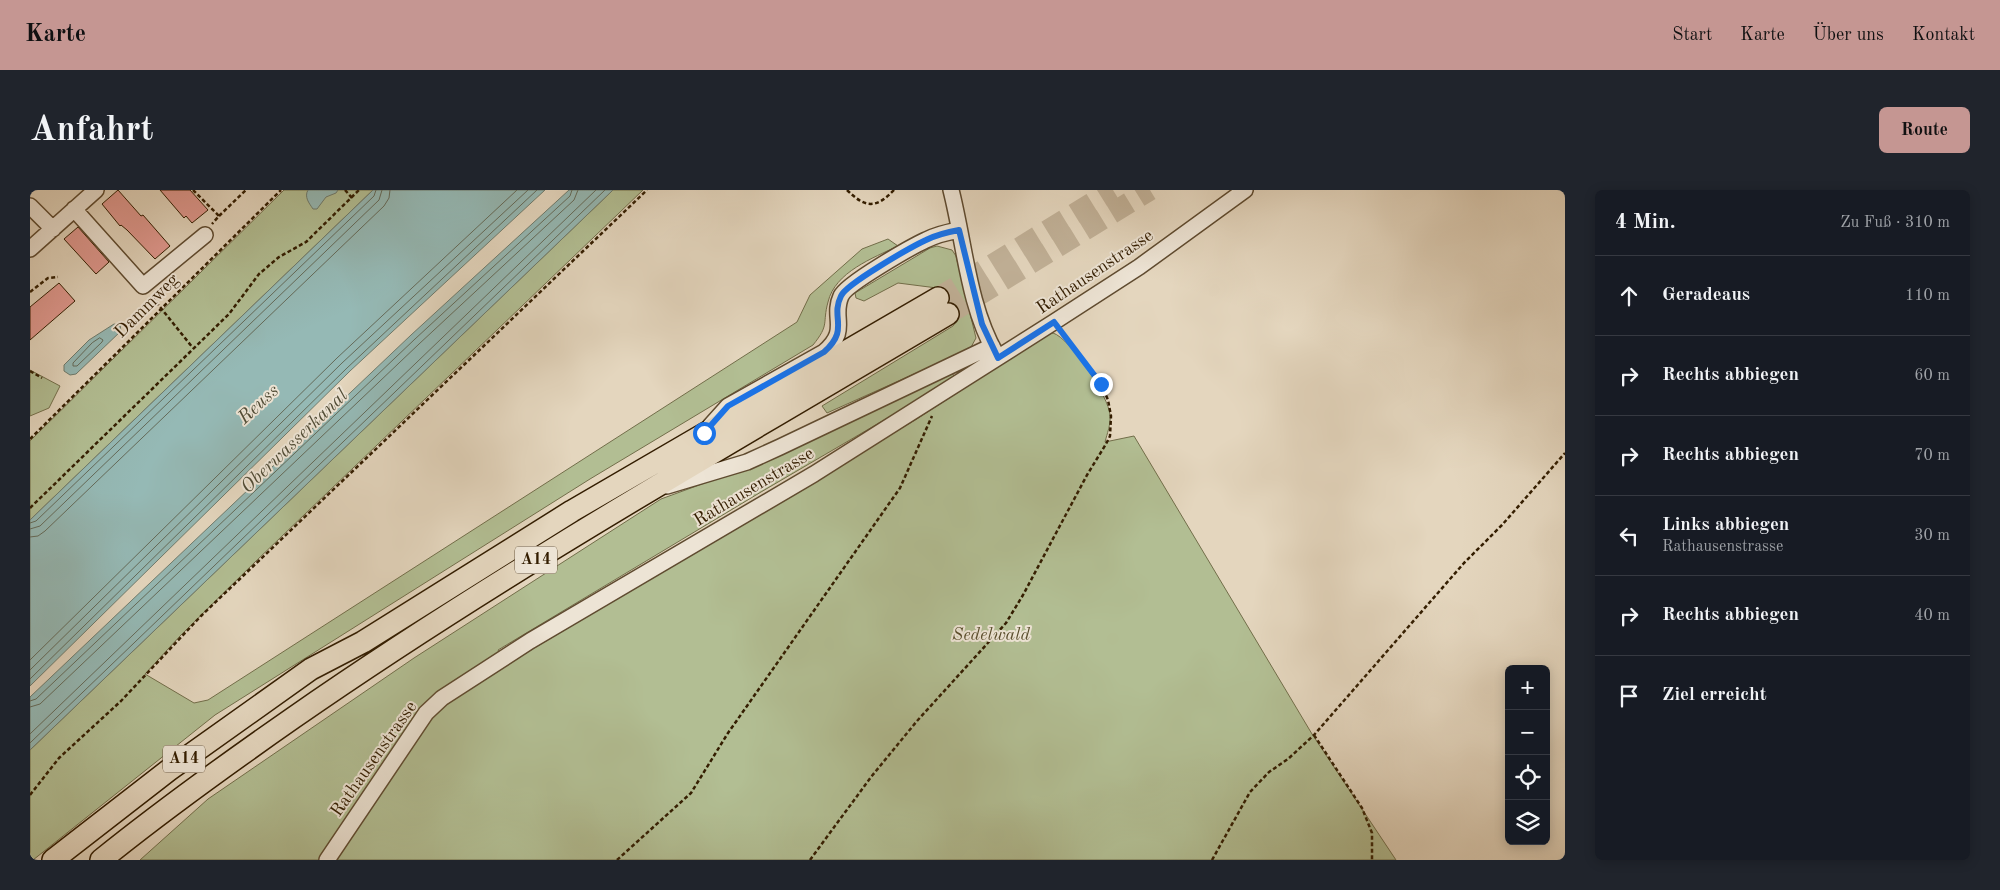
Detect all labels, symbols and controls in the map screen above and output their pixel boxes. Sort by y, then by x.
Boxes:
text: Karte [25,23,86,47]
text: Start [1672,26,1712,44]
text: Karte [1740,26,1785,44]
text: Über uns [1813,26,1884,44]
text: Kontakt [1912,26,1975,44]
button: Route [1879,107,1970,153]
text: Anfahrt [30,113,153,148]
text: 4 Min. [1615,212,1676,233]
text: Zu Fuß · 310 m [1840,215,1950,231]
street label: Rathausenstrasse [1033,226,1157,318]
street label: Dammweg [111,270,183,342]
icon: ahead [1615,282,1643,310]
text: Geradeaus [1662,286,1750,305]
text: 110 m [1905,288,1950,304]
icon: right [1615,362,1643,390]
text: Rechts abbiegen [1662,366,1799,385]
text: 60 m [1914,368,1950,384]
route end [1090,373,1113,396]
water label: Reuss [234,382,283,429]
water label: Oberwasserkanal [238,386,352,498]
route start [693,422,716,445]
icon: right [1615,442,1643,470]
street label: Rathausenstrasse [691,444,817,530]
text: Rechts abbiegen [1662,446,1799,465]
text: 70 m [1914,448,1950,464]
text: Links abbiegen [1662,516,1789,535]
icon: left [1615,522,1643,550]
text: 30 m [1914,528,1950,544]
text: Rathausenstrasse [1662,539,1783,555]
road number: A14 [515,546,557,574]
icon: right [1615,602,1643,630]
text: Rechts abbiegen [1662,606,1799,625]
text: 40 m [1914,608,1950,624]
park label: Sedelwald [952,626,1030,644]
map controls [1505,665,1550,845]
button: + [1505,665,1550,710]
icon: arrive [1615,682,1643,710]
text: Ziel erreicht [1662,686,1767,705]
street label: Rathausenstrasse [327,698,421,820]
button: − [1505,710,1550,755]
road number: A14 [163,746,205,772]
button: locate [1505,755,1550,800]
button: layers [1505,800,1550,845]

